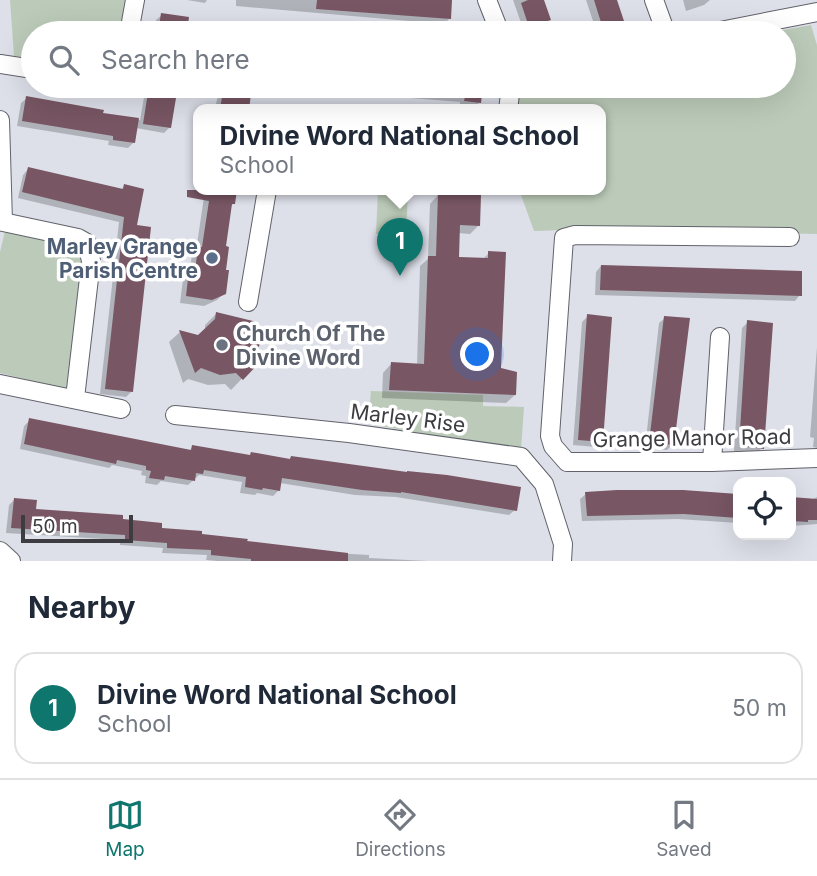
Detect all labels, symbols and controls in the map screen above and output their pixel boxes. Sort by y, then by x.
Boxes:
search box [21,21,796,98]
icon: search [45,41,83,79]
text: Search here [101,44,250,75]
popup [193,104,606,195]
text: Divine Word National School [220,120,579,151]
text: School [220,151,294,179]
pin: 1 [377,218,423,276]
place label: Marley Grange Parish Centre [47,234,198,283]
marker: Marley Grange Parish Centre [204,250,220,266]
place label: Church Of The Divine Word [236,321,385,370]
marker: Church Of The Divine Word [214,337,230,353]
your location [460,337,494,371]
street label: Marley Rise [349,399,467,437]
street label: Grange Manor Road [592,424,792,452]
map controls [733,477,796,540]
button: locate [733,477,796,540]
scale bar [21,512,133,544]
text: 50 m [32,515,78,538]
text: Nearby [28,589,136,625]
text: Divine Word National School [97,679,457,710]
text: 1 [48,694,58,722]
text: 50 m [732,694,787,722]
text: School [97,710,172,738]
tab: Map [105,796,145,861]
tab: Directions [355,796,446,861]
tab: Saved [656,796,712,861]

